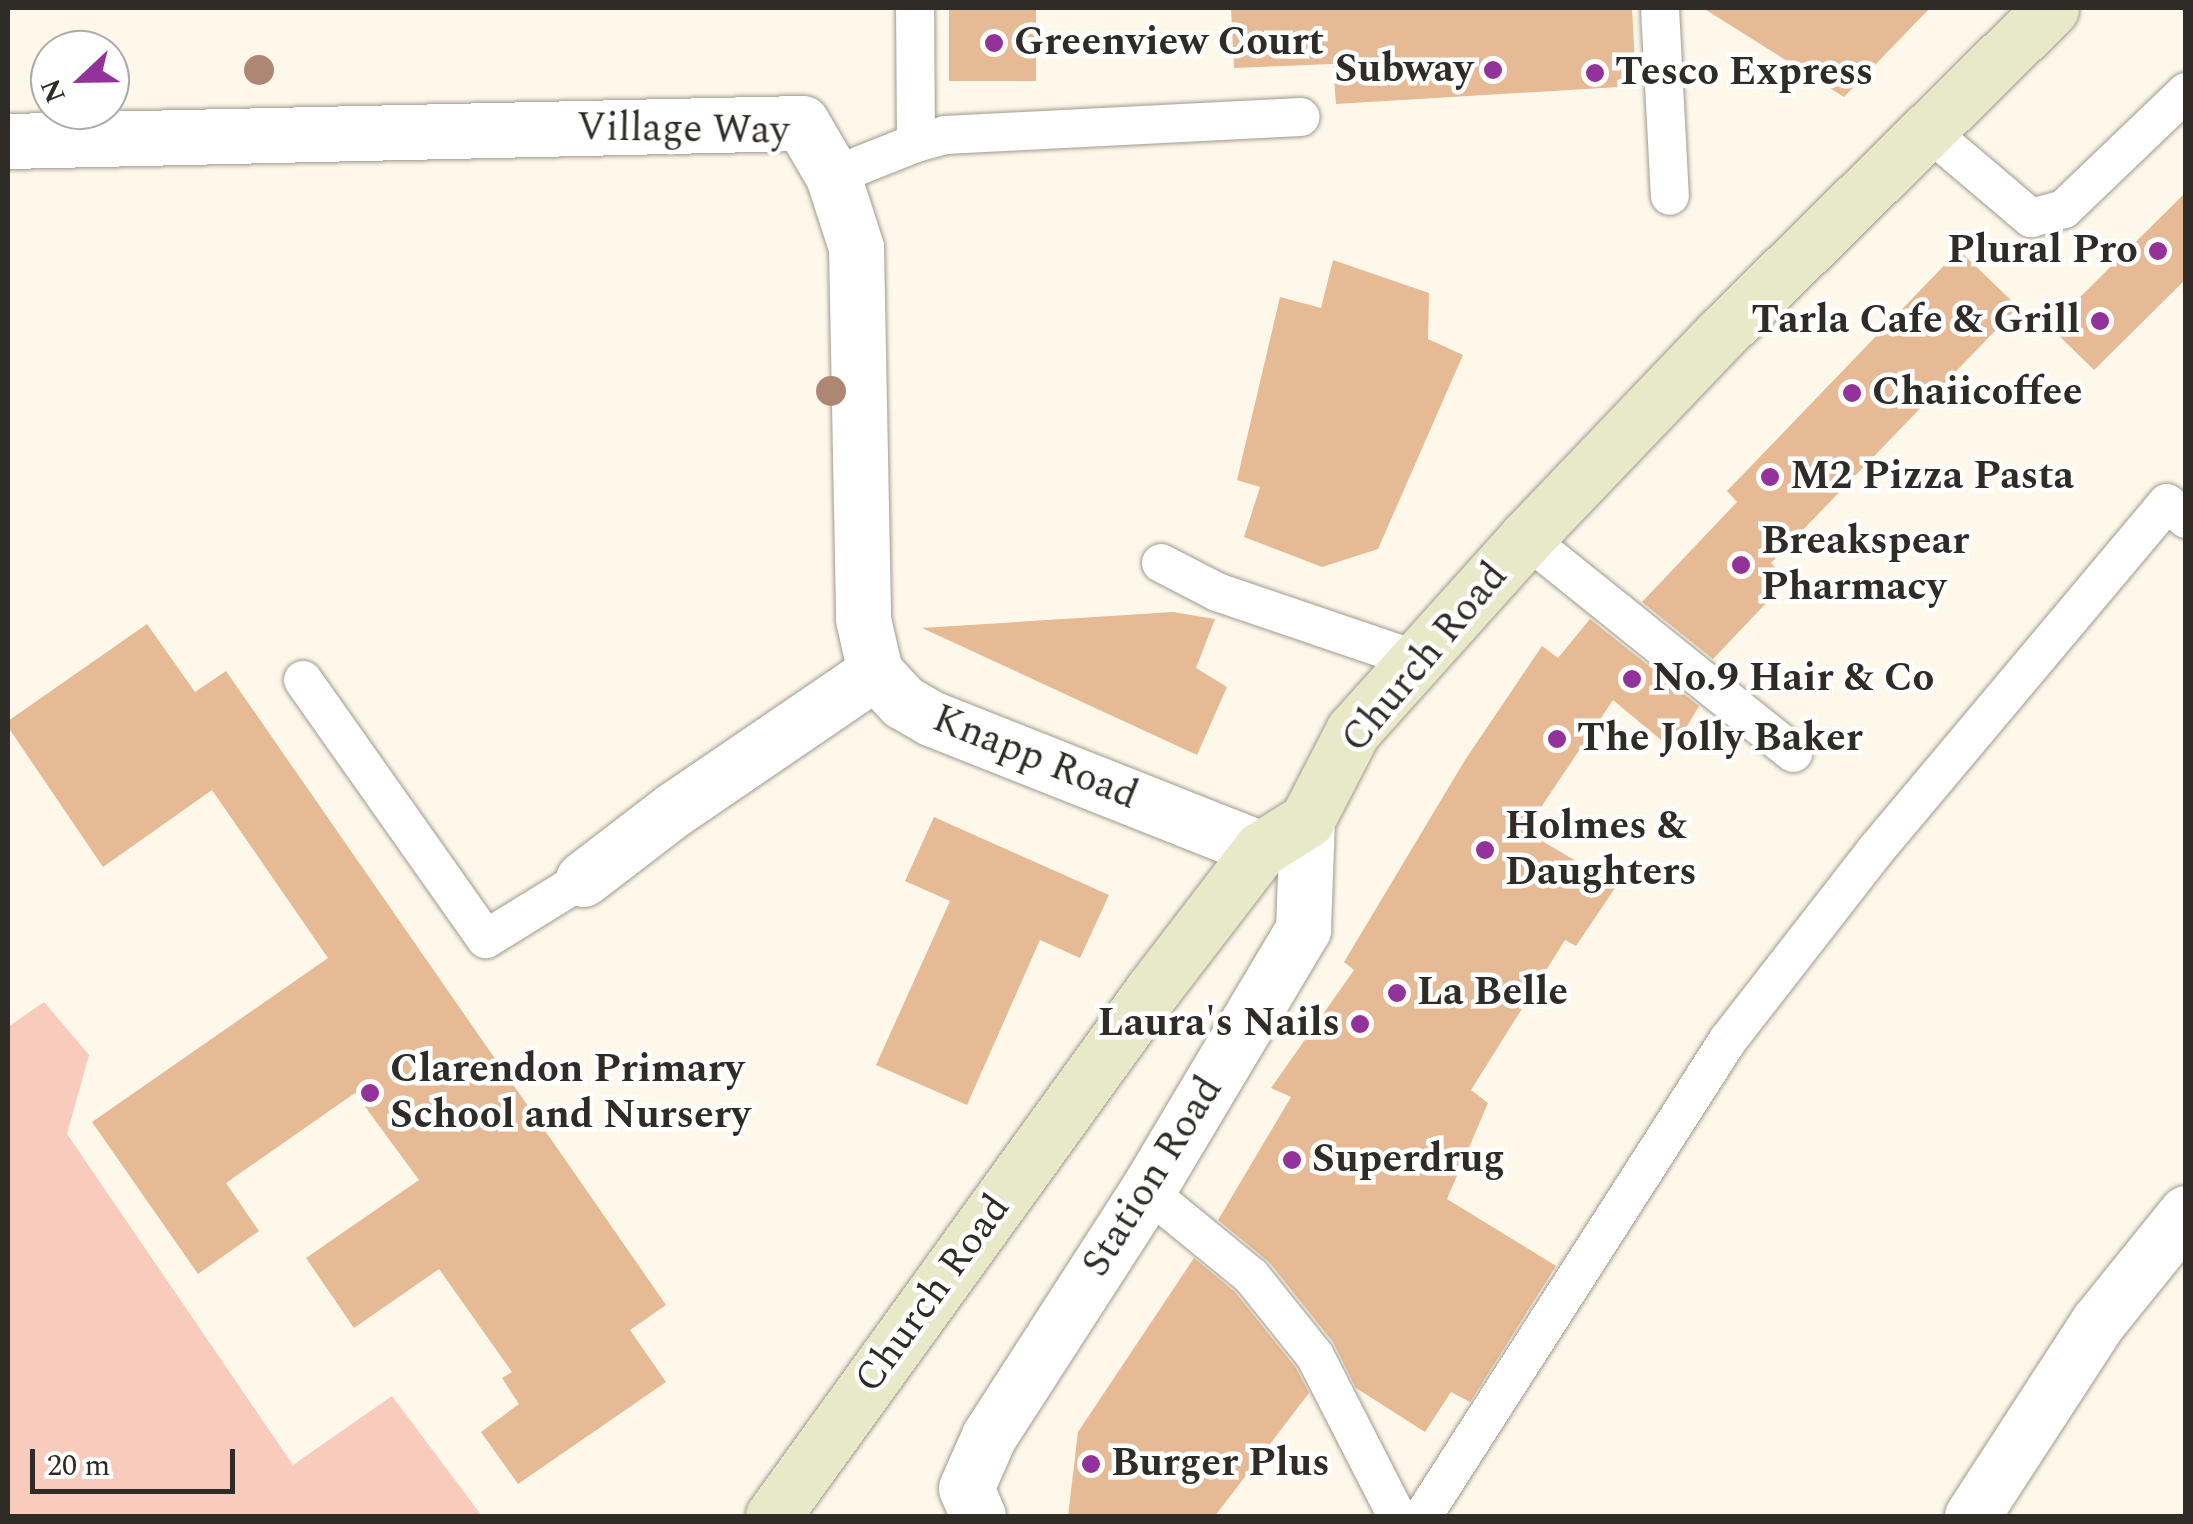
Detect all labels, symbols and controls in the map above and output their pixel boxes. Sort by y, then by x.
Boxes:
place label: Greenview Court [1014,19,1324,67]
north arrow [30,30,130,130]
marker: Greenview Court [983,32,1005,54]
place label: Subway [1335,46,1473,94]
place label: Tesco Express [1615,49,1873,97]
marker: Subway [1482,59,1504,81]
marker: Tesco Express [1584,62,1606,84]
text: N [29,72,78,109]
street label: Village Way [576,104,790,156]
place label: Plural Pro [1947,227,2138,275]
marker: Plural Pro [2147,240,2169,262]
place label: Tarla Cafe & Grill [1751,297,2080,345]
marker: Tarla Cafe & Grill [2089,310,2111,332]
place label: Chaiicoffee [1872,369,2083,417]
marker: Chaiicoffee [1841,382,1863,404]
place label: M2 Pizza Pasta [1790,453,2074,501]
marker: M2 Pizza Pasta [1759,466,1781,488]
place label: Breakspear Pharmacy [1761,518,1969,612]
street label: Church Road [1332,553,1518,763]
marker: Breakspear Pharmacy [1730,554,1752,576]
place label: No.9 Hair & Co [1652,655,1934,703]
marker: No.9 Hair & Co [1621,668,1643,690]
street label: Knapp Road [925,695,1145,821]
place label: The Jolly Baker [1577,715,1863,763]
marker: The Jolly Baker [1546,728,1568,750]
place label: Holmes & Daughters [1505,803,1697,897]
marker: Holmes & Daughters [1474,839,1496,861]
place label: La Belle [1417,969,1568,1017]
marker: La Belle [1386,982,1408,1004]
place label: Laura's Nails [1098,1000,1340,1048]
marker: Laura's Nails [1349,1013,1371,1035]
place label: Clarendon Primary School and Nursery [390,1046,750,1140]
street label: Station Road [1072,1068,1234,1286]
marker: Clarendon Primary School and Nursery [359,1082,381,1104]
place label: Superdrug [1312,1136,1505,1184]
marker: Superdrug [1281,1149,1303,1171]
street label: Church Road [845,1186,1021,1402]
scale bar [35,1429,240,1491]
place label: Burger Plus [1111,1440,1330,1488]
text: 20 m [47,1443,110,1489]
marker: Burger Plus [1080,1453,1102,1475]

